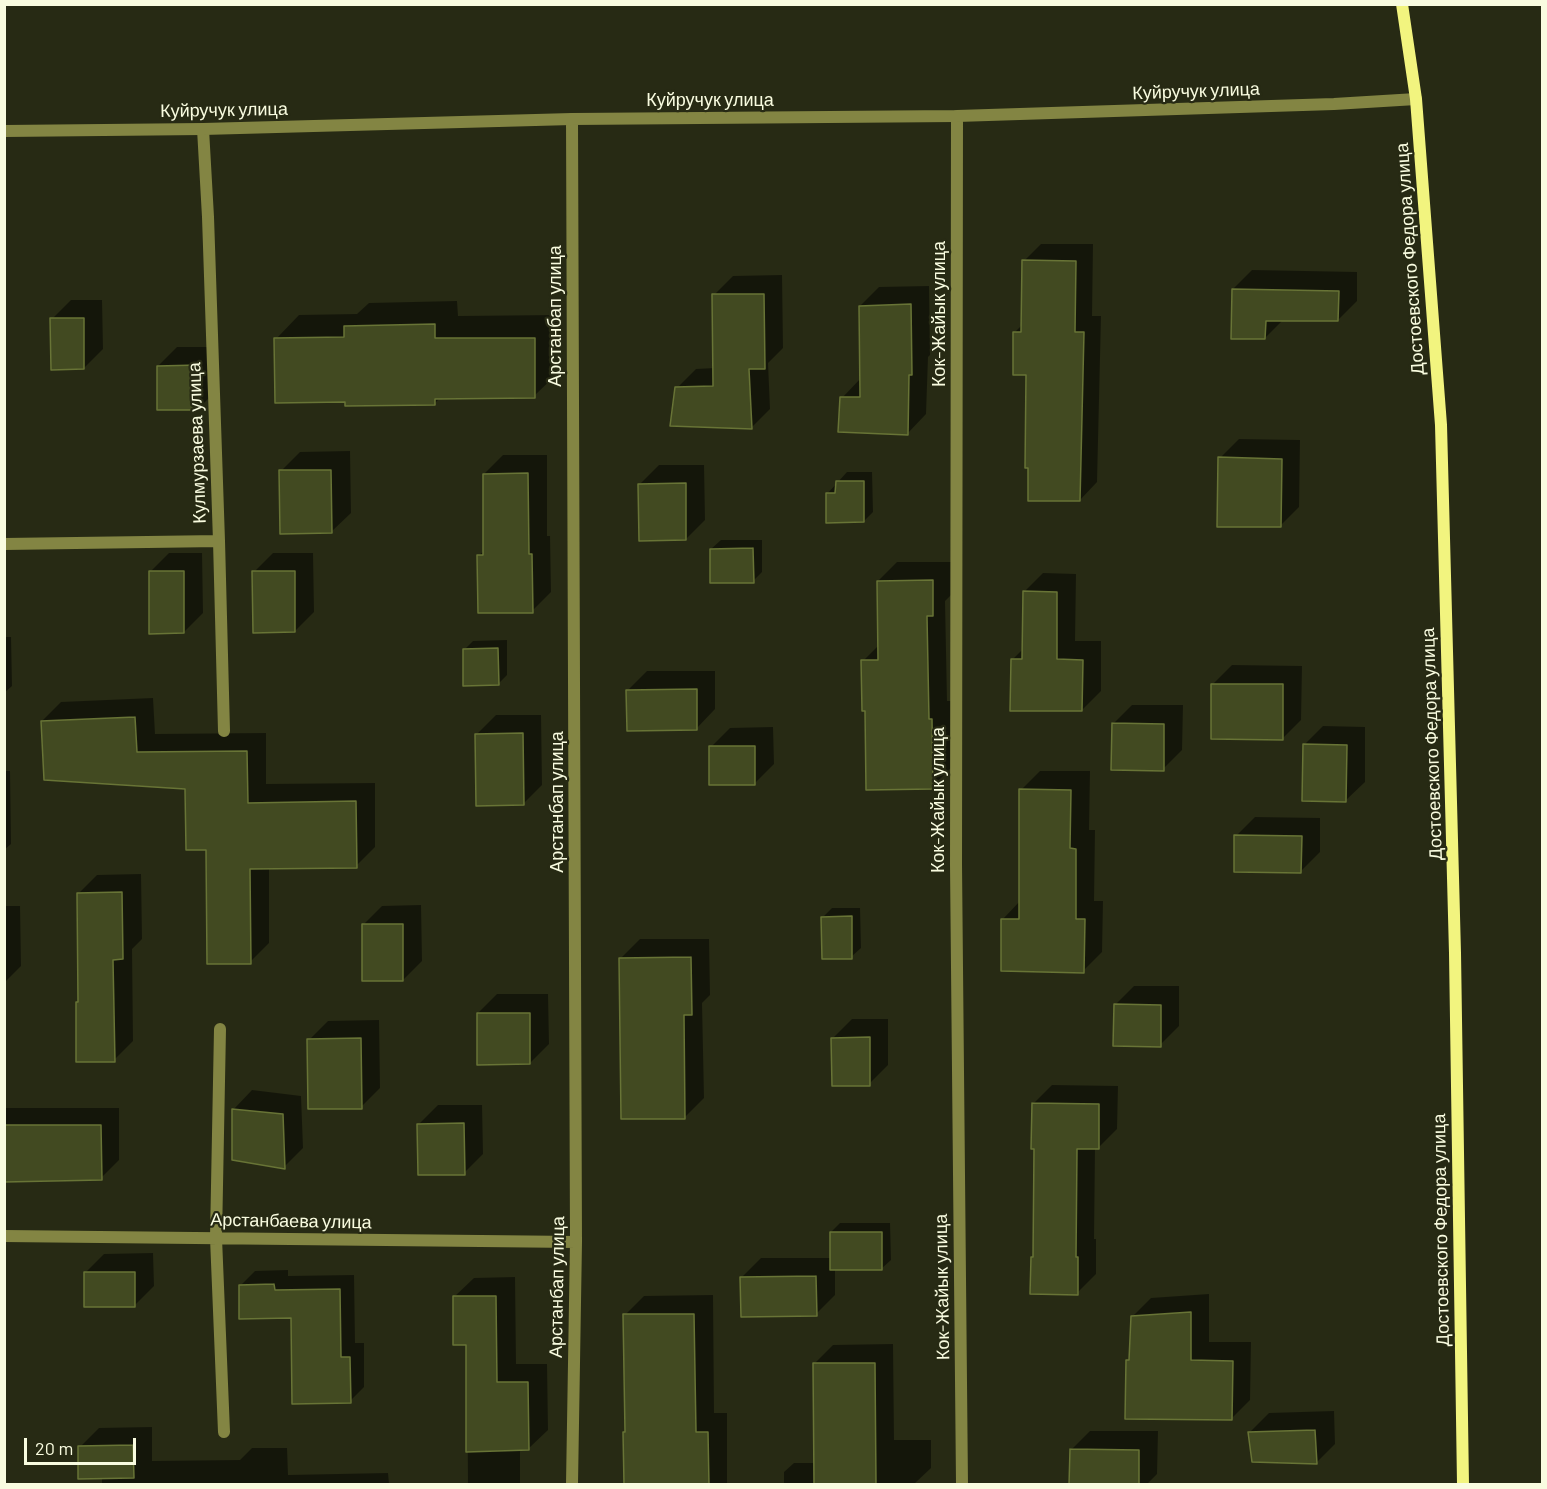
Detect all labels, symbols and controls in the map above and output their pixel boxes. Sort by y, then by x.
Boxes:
street label: Куйручук улица [1132,78,1260,104]
street label: Куйручук улица [646,89,774,111]
street label: Куйручук улица [160,98,288,122]
street label: Достоевского Федора улица [1391,142,1429,376]
street label: Кок-Жайык улица [928,241,950,387]
street label: Арстанбап улица [544,245,566,387]
street label: Кулмурзаева улица [183,362,211,524]
street label: Достоевского Федора улица [1417,627,1447,861]
street label: Кок-Жайык улица [927,727,949,873]
street label: Арстанбап улица [546,731,568,873]
street label: Достоевского Федора улица [1428,1114,1454,1346]
street label: Арстанбаева улица [210,1209,372,1233]
street label: Кок-Жайык улица [930,1214,954,1360]
street label: Арстанбап улица [545,1216,569,1358]
scale bar [27,1426,140,1464]
text: 20 m [35,1437,73,1459]

